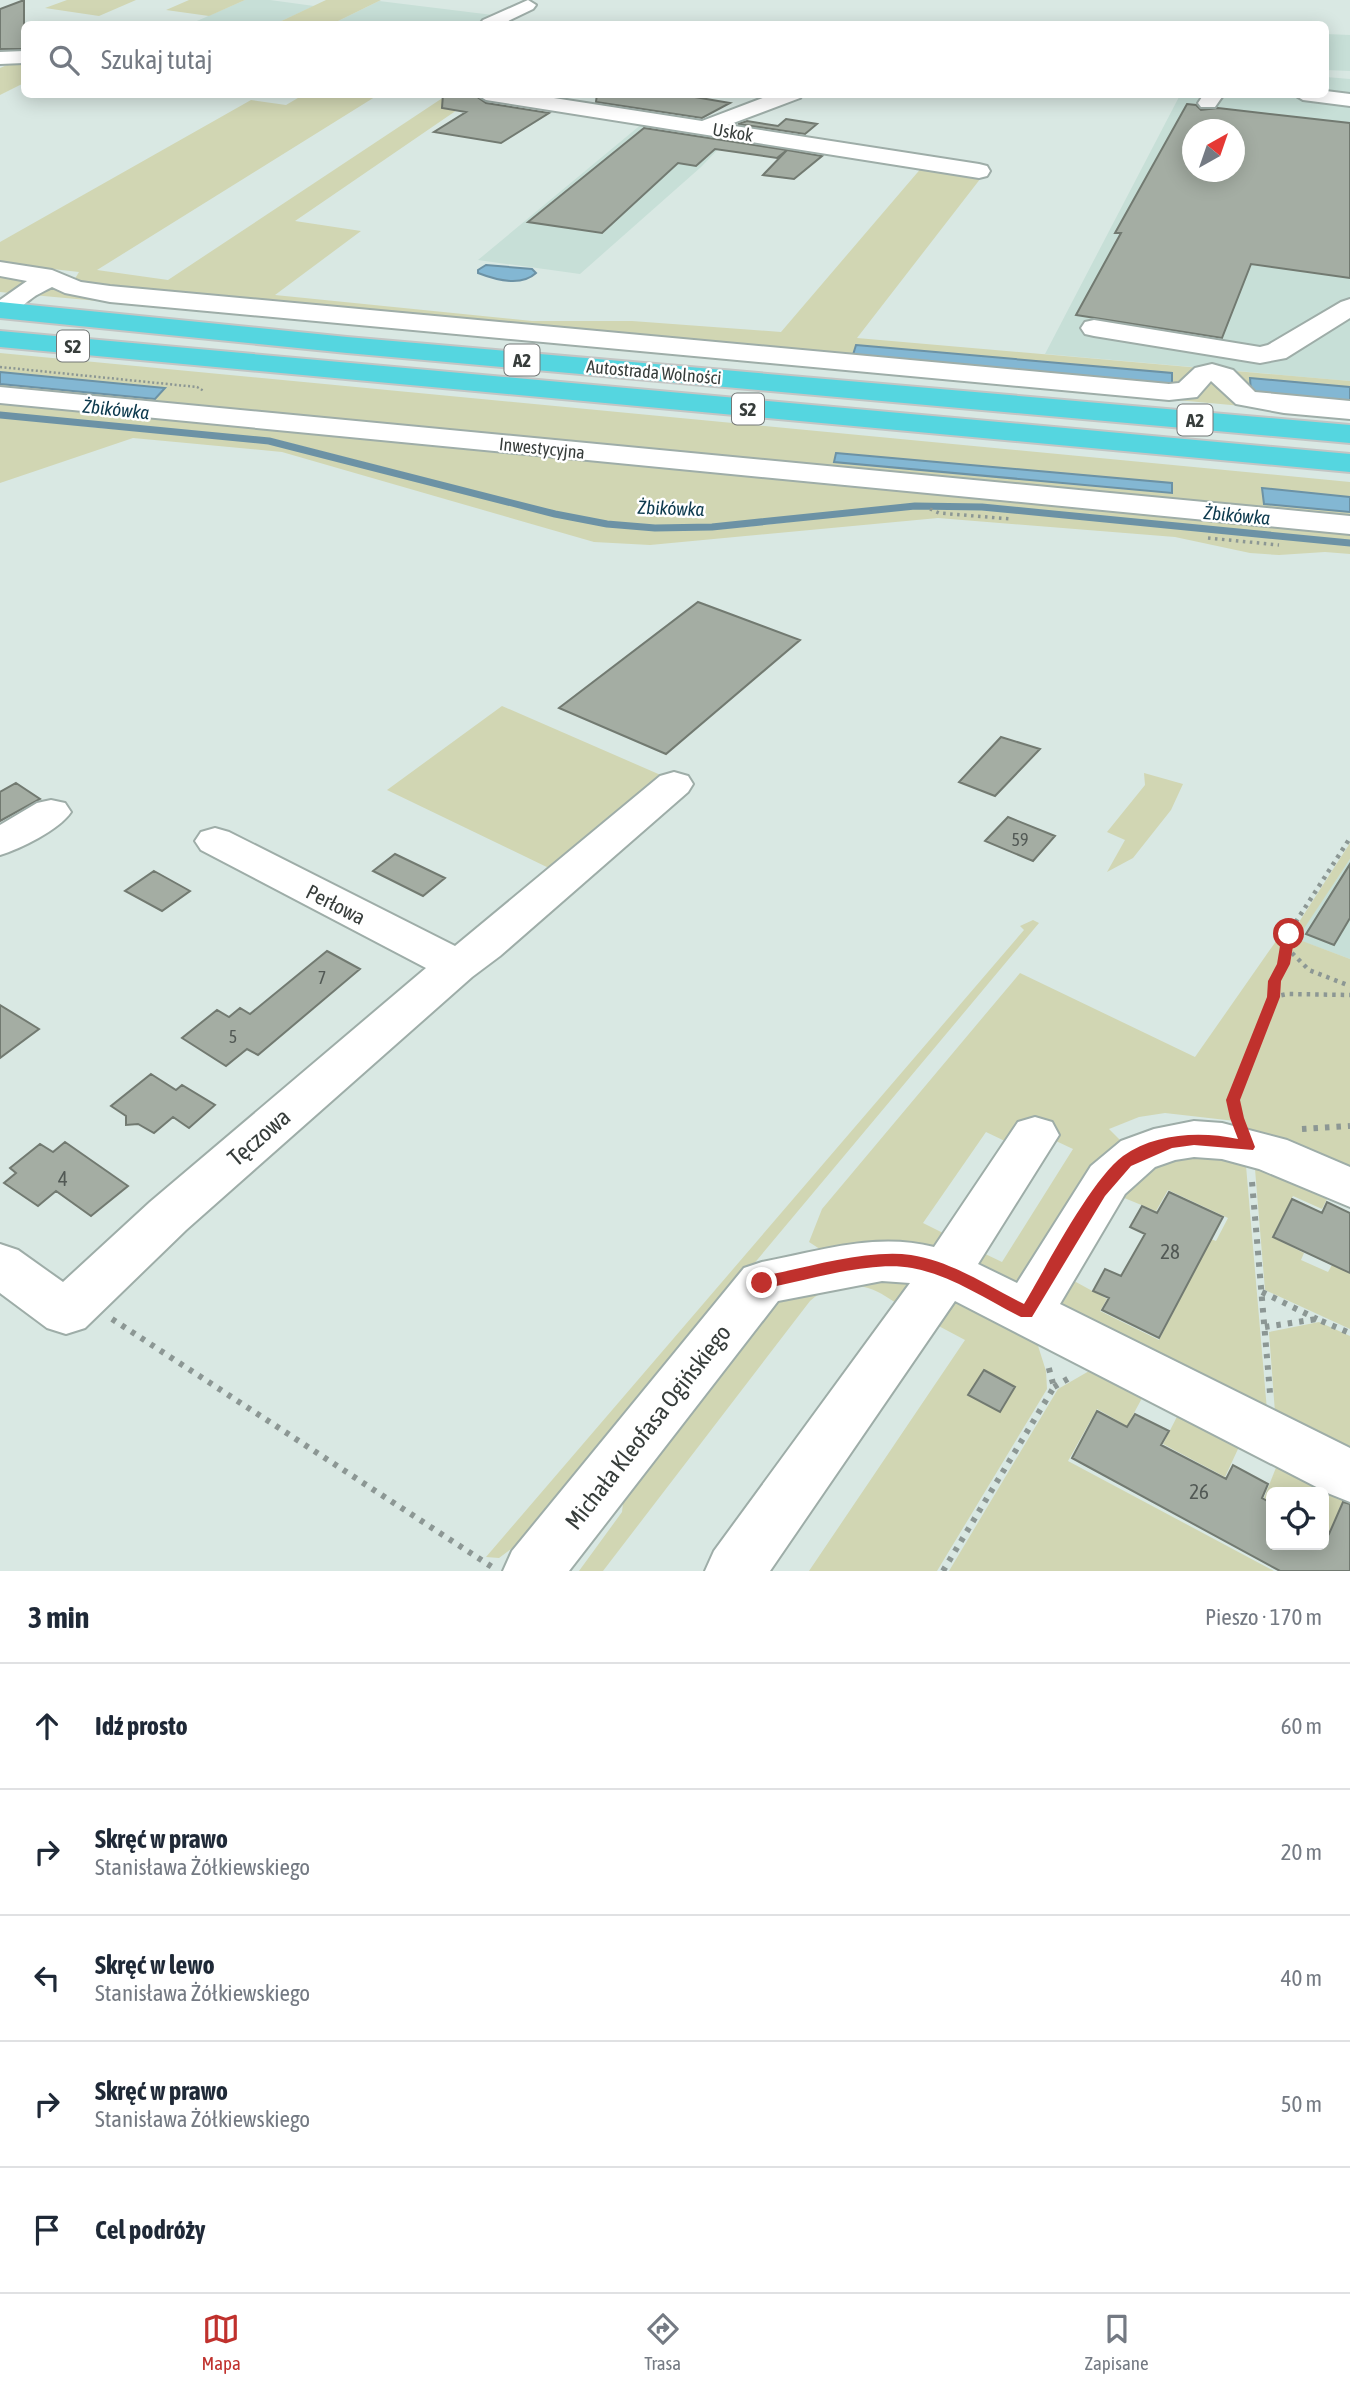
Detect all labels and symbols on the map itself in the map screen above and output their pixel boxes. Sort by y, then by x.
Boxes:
street label: Uskok [711,118,755,146]
north arrow [1182,119,1245,182]
road number: S2 [57,330,89,362]
road number: A2 [504,344,540,376]
street label: Autostrada Wolności [586,356,722,388]
road number: S2 [732,394,764,424]
water label: Żbikówka [82,395,151,423]
road number: A2 [1178,404,1212,436]
street label: Inwestycyjna [498,433,586,463]
water label: Żbikówka [637,496,705,520]
water label: Żbikówka [1203,501,1271,529]
house number: 59 [1012,829,1028,850]
street label: Perłowa [303,879,369,929]
route start [1273,918,1304,949]
house number: 7 [318,967,326,988]
house number: 5 [229,1026,237,1047]
street label: Tęczowa [222,1103,296,1171]
house number: 4 [58,1166,68,1190]
house number: 28 [1160,1239,1180,1263]
route end [746,1267,777,1298]
street label: Michała Kleofasa Ogińskiego [560,1319,736,1535]
house number: 26 [1189,1479,1209,1503]

